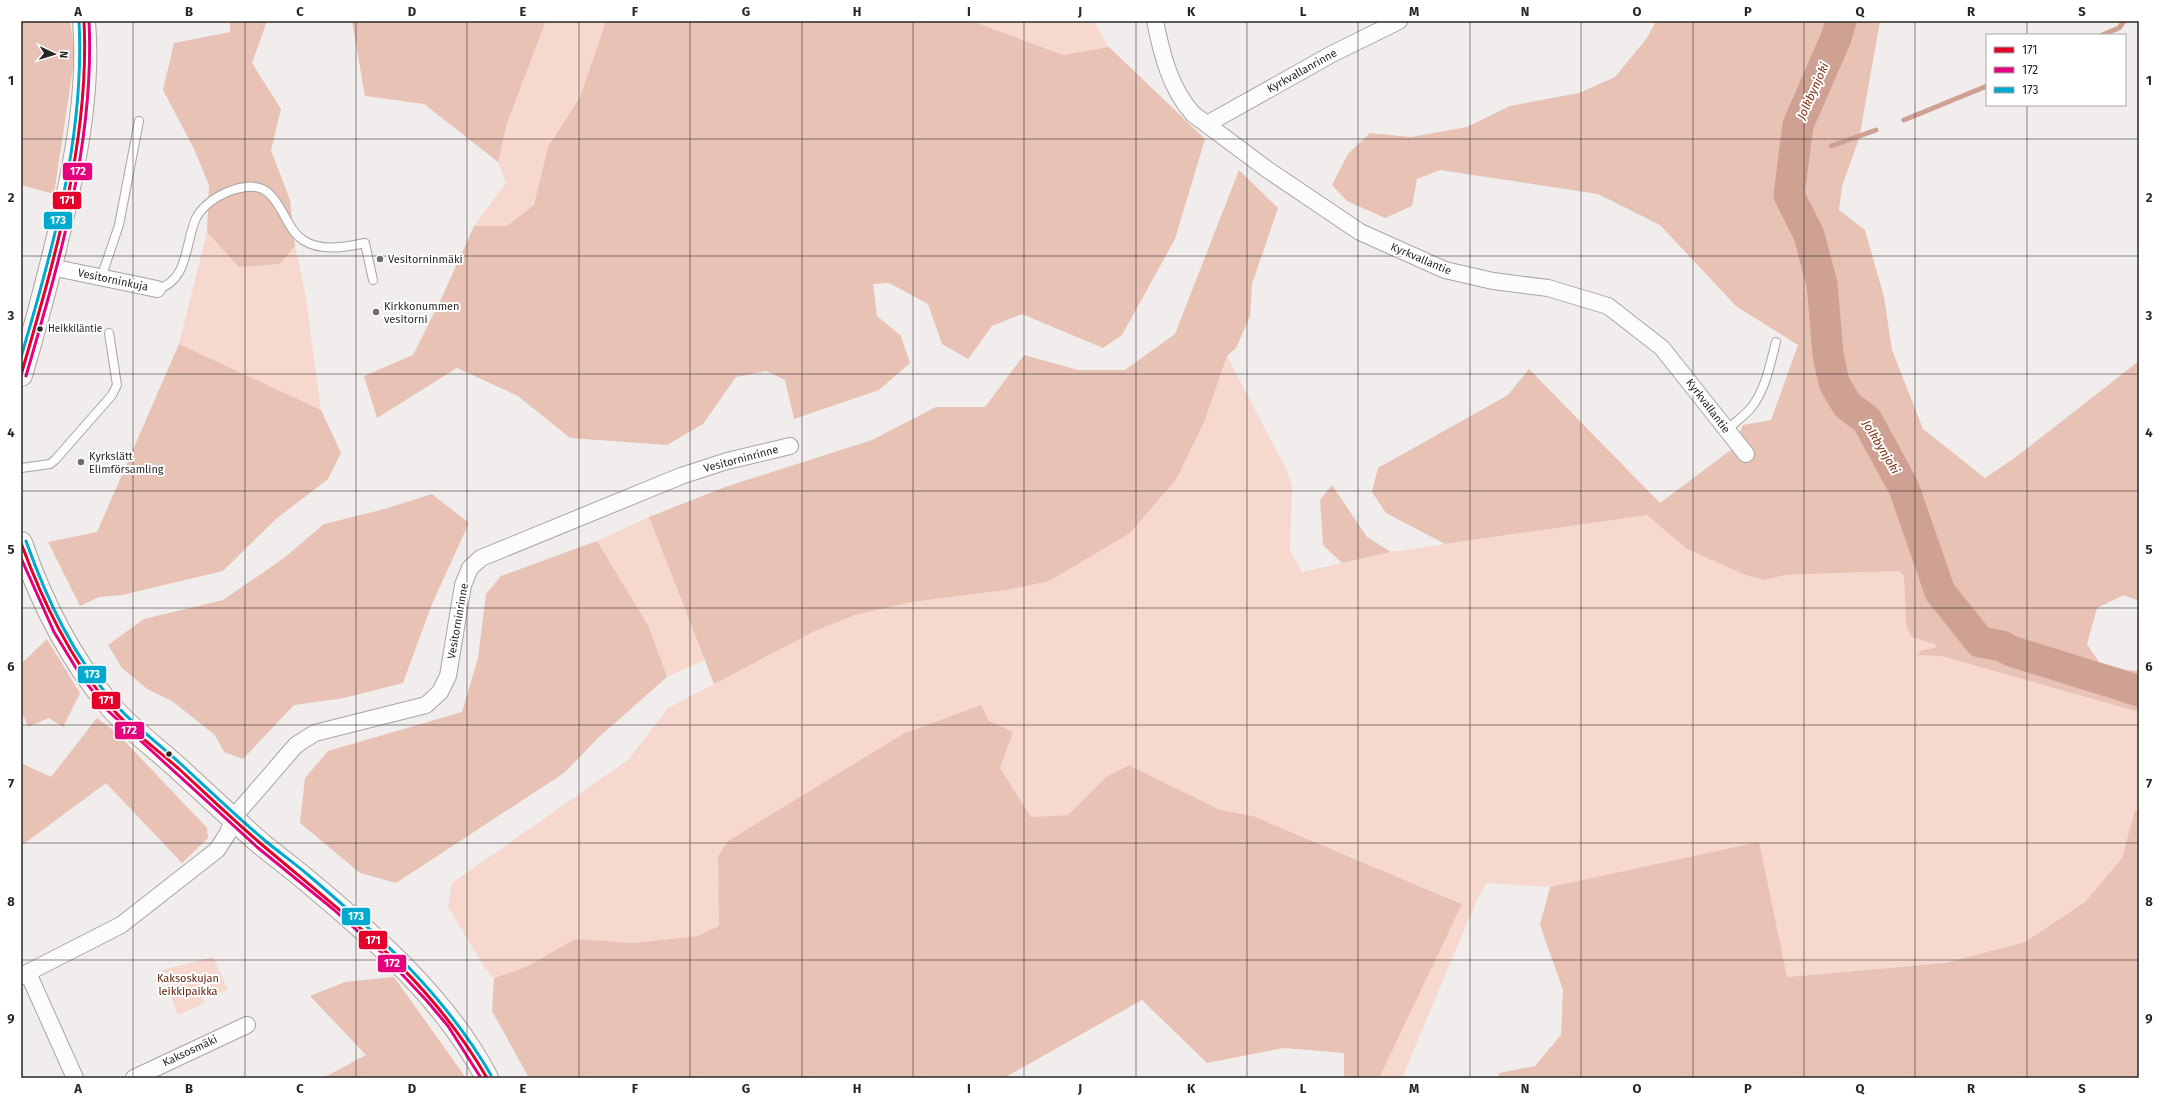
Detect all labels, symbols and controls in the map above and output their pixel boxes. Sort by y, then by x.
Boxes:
text: A [73,4,82,19]
text: B [185,4,193,19]
text: C [296,4,304,19]
text: D [408,4,417,19]
text: E [520,4,527,19]
text: F [632,4,639,19]
text: G [742,4,750,19]
text: H [853,4,861,19]
text: I [967,4,971,19]
text: J [1077,4,1082,19]
text: K [1187,4,1196,19]
text: L [1300,4,1307,19]
text: M [1409,4,1419,19]
text: N [1521,4,1529,19]
text: O [1633,4,1642,19]
text: P [1744,4,1752,19]
text: Q [1856,4,1866,19]
text: R [1967,4,1976,19]
text: S [2078,4,2086,19]
north arrow [34,34,74,74]
legend [1986,34,2126,106]
text: 171 [2022,43,2038,57]
street label: Kyrkvallanrinne [1265,46,1339,96]
text: N [57,51,70,59]
water label: Jolkbynjoki [1794,60,1832,122]
text: 172 [2022,63,2038,77]
text: 1 [8,73,14,88]
text: 1 [2146,73,2152,88]
text: 173 [2022,83,2038,97]
line badge: 172 [62,162,93,181]
text: 172 [70,165,86,178]
text: 2 [8,190,15,205]
text: 2 [2146,190,2153,205]
line badge: 171 [52,191,82,210]
text: 171 [59,194,75,207]
line badge: 173 [43,211,73,230]
text: 173 [50,214,66,227]
street label: Kyrkvallantie [1389,240,1453,278]
place label: Vesitorninmäki [388,253,463,266]
marker: Vesitorninmäki [375,254,385,264]
street label: Vesitorninkuja [77,266,149,294]
place label: Kirkkonummen vesitorni [384,300,460,326]
marker: Kirkkonummen vesitorni [371,307,381,317]
text: 3 [7,308,15,323]
text: 3 [2145,308,2153,323]
place label: Heikkiläntie [48,323,102,335]
marker: Heikkiläntie [35,324,45,334]
street label: Kyrkvallantie [1683,376,1733,436]
water label: Jolkbynjoki [1859,417,1903,477]
text: 4 [7,425,15,440]
text: 4 [2145,425,2153,440]
street label: Vesitorninrinne [702,443,780,475]
place label: Kyrkslätt Elimförsamling [89,450,164,476]
marker: Kyrkslätt Elimförsamling [76,457,86,467]
text: 5 [8,542,15,557]
text: 5 [2146,542,2153,557]
street label: Vesitorninrinne [445,582,471,660]
text: 6 [7,659,15,674]
text: 6 [2145,659,2153,674]
line badge: 173 [77,665,107,684]
text: 173 [84,668,100,681]
line badge: 171 [91,691,121,710]
text: 171 [98,694,114,707]
line badge: 172 [114,721,145,740]
text: 172 [121,724,137,737]
unlabelled marker [164,749,174,759]
text: 7 [8,776,14,791]
text: 7 [2146,776,2152,791]
text: 8 [7,894,15,909]
text: 8 [2145,894,2153,909]
line badge: 173 [341,907,371,926]
text: 173 [348,910,364,923]
line badge: 171 [358,930,388,950]
text: 171 [365,934,381,947]
line badge: 172 [377,954,407,973]
text: 172 [384,957,400,970]
park label: Kaksoskujan leikkipaikka [157,972,219,998]
text: 9 [7,1011,15,1026]
text: 9 [2145,1011,2153,1026]
street label: Kaksosmäki [161,1033,219,1069]
text: A [73,1081,82,1096]
text: B [185,1081,193,1096]
text: C [296,1081,304,1096]
text: D [408,1081,417,1096]
text: E [520,1081,527,1096]
text: F [632,1081,639,1096]
text: G [742,1081,750,1096]
text: H [853,1081,861,1096]
text: I [967,1081,971,1096]
text: J [1077,1081,1082,1096]
text: K [1187,1081,1196,1096]
text: L [1300,1081,1307,1096]
text: M [1409,1081,1419,1096]
text: N [1521,1081,1529,1096]
text: O [1633,1081,1642,1096]
text: P [1744,1081,1752,1096]
text: Q [1856,1081,1866,1096]
text: R [1967,1081,1976,1096]
text: S [2078,1081,2086,1096]

